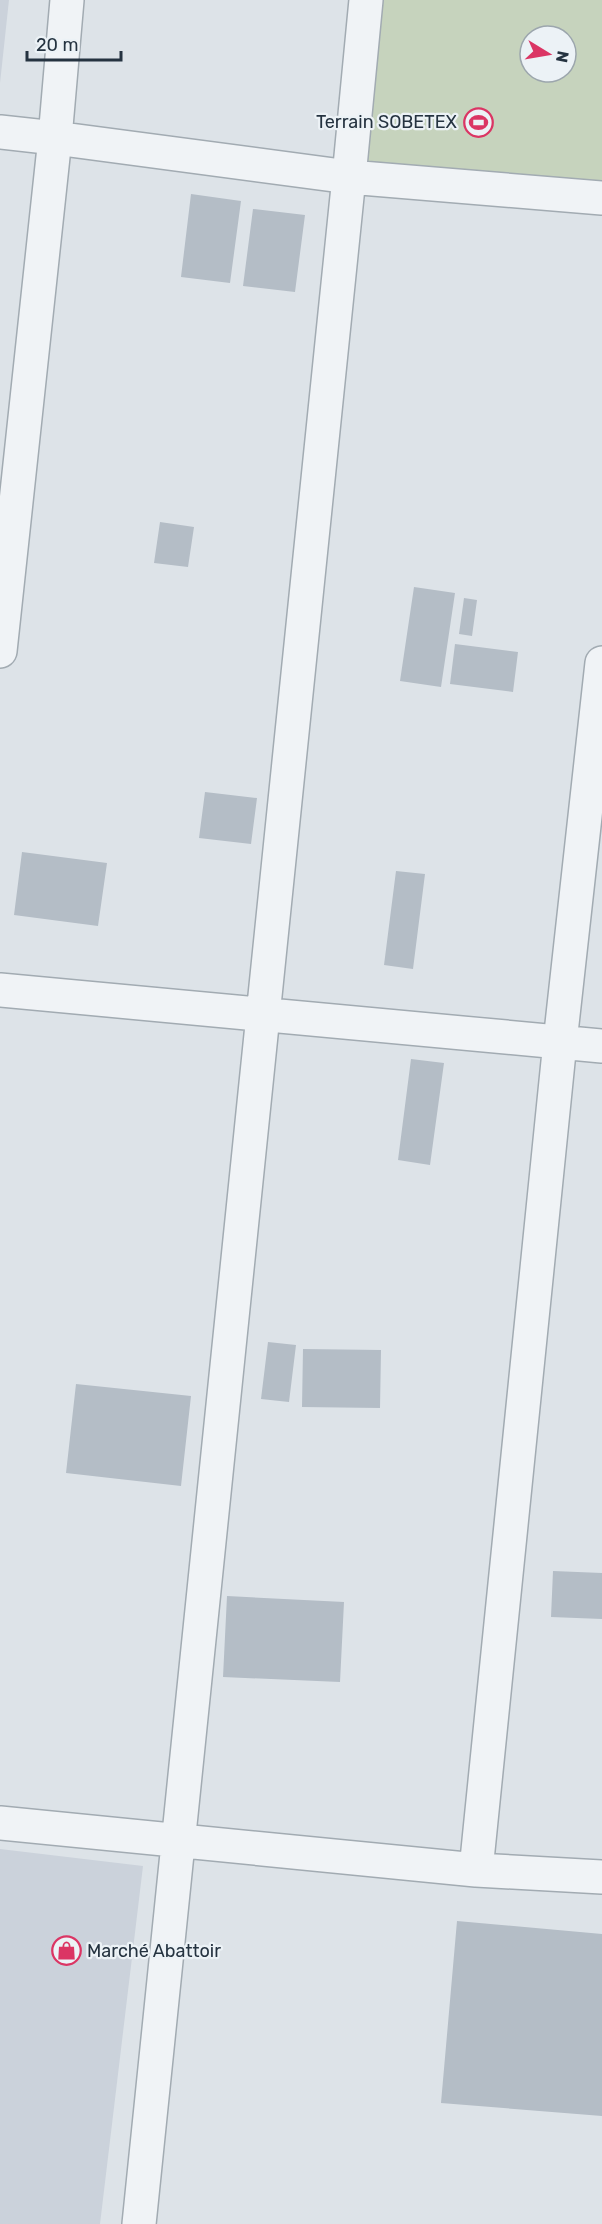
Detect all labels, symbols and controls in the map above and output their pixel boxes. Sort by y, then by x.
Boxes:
scale bar [27,24,122,62]
north arrow [518,24,578,84]
text: 20 m [36,34,78,56]
text: N [552,49,573,64]
sports icon: Terrain SOBETEX [462,106,494,138]
place label: Terrain SOBETEX [316,111,457,133]
shop icon: Marché Abattoir [50,1935,82,1967]
place label: Marché Abattoir [87,1940,221,1962]

